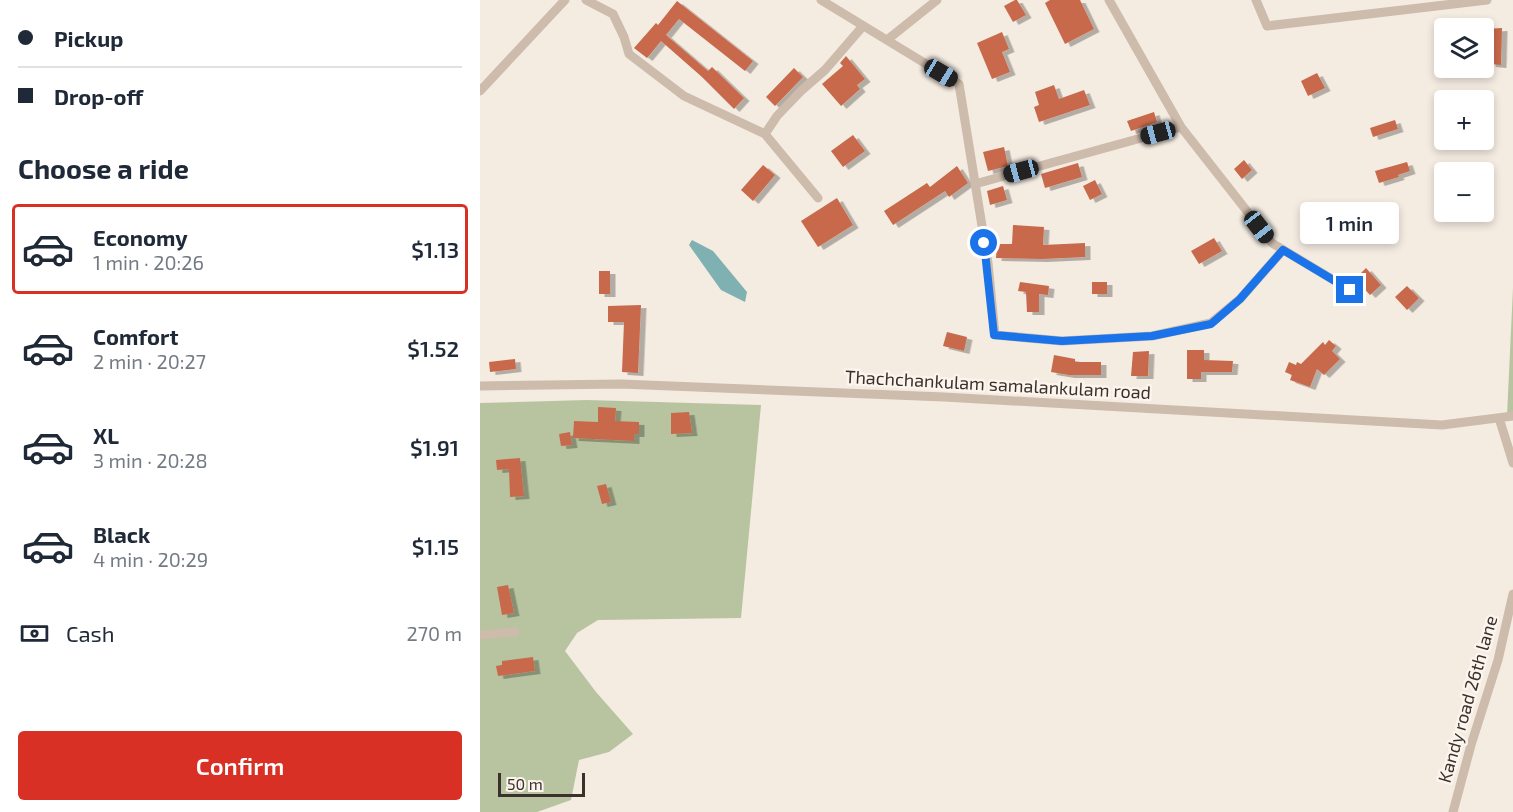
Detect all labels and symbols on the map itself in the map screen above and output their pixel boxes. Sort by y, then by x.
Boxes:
car [921,56,961,90]
car [1138,120,1178,146]
car [1001,158,1041,184]
callout: 1 min [1300,203,1400,245]
car [1241,207,1277,247]
route start [970,229,997,256]
route end [1336,276,1363,303]
street label: Thachchankulam samalankulam road [844,365,1152,403]
street label: Kandy road 26th lane [1433,613,1501,785]
scale bar [498,770,585,798]

